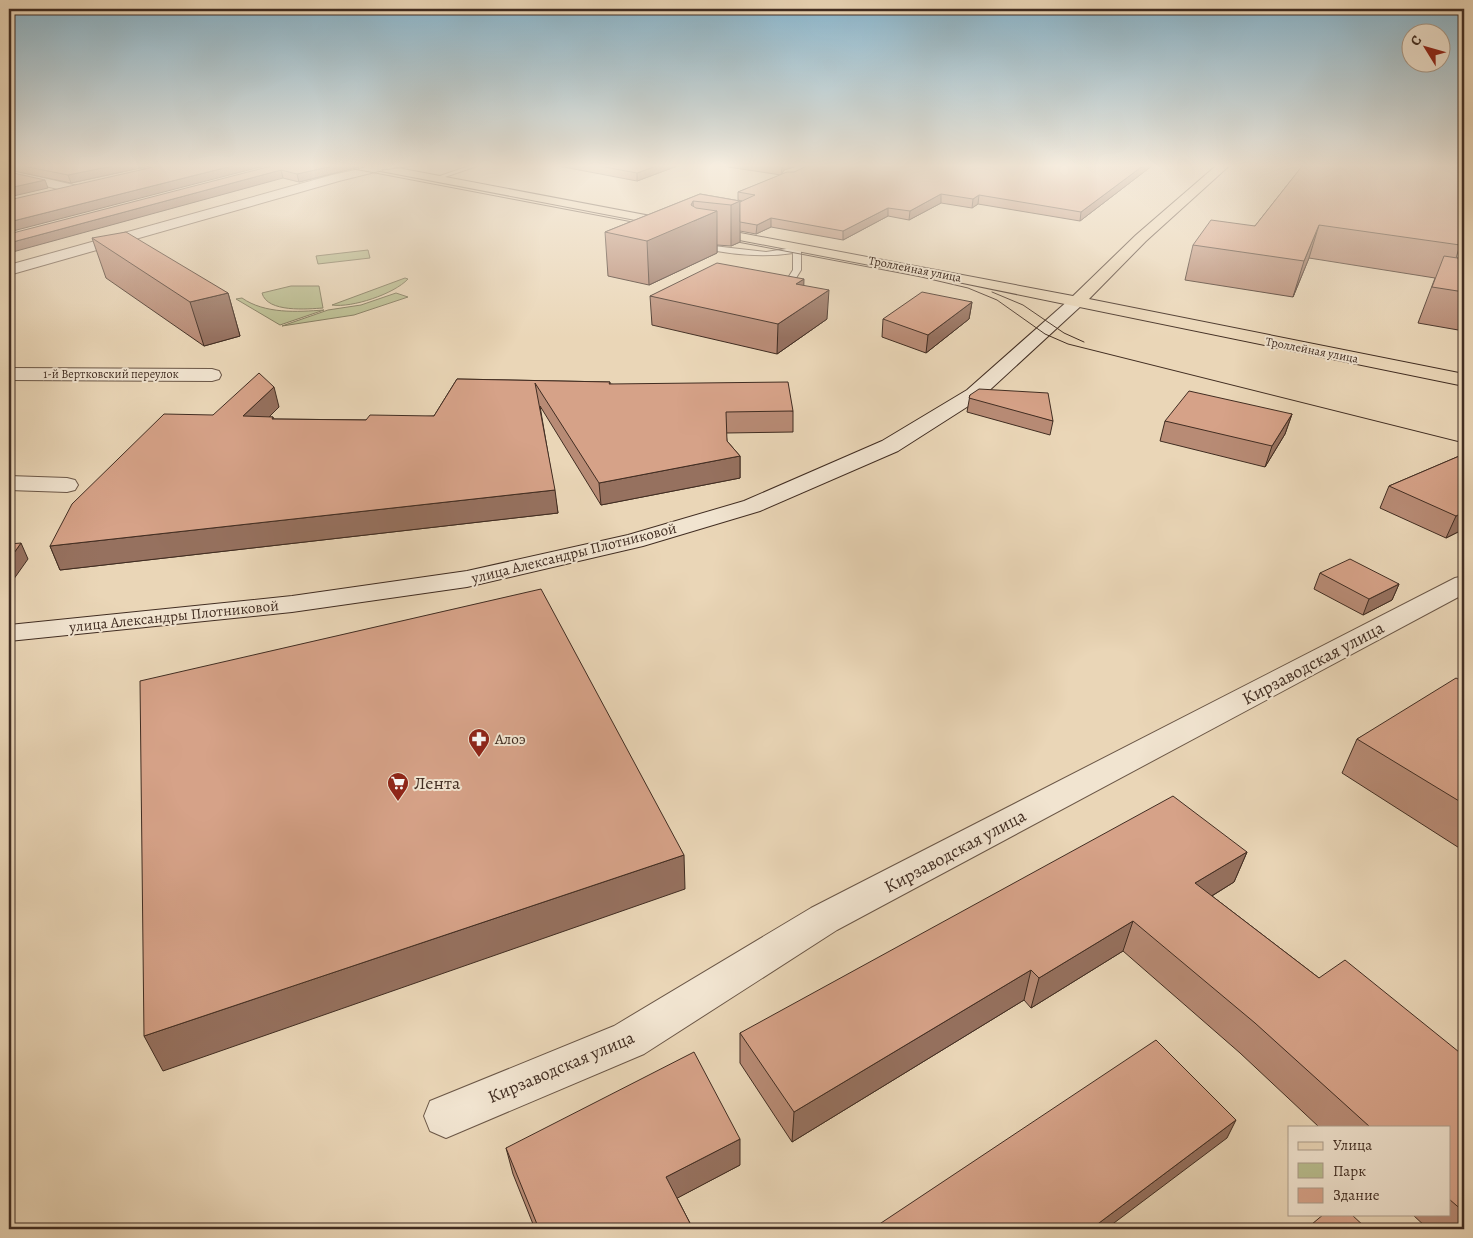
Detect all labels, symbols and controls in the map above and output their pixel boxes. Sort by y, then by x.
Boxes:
north arrow [1400,22,1450,72]
text: С [1406,31,1426,50]
street label: Троллейная улица [867,252,963,286]
street label: Троллейная улица [1264,333,1360,367]
street label: 1-й Вертковский переулок [43,366,179,382]
street label: улица Александры Плотниковой [468,518,679,588]
street label: улица Александры Плотниковой [67,595,280,637]
street label: Кирзаводская улица [1238,615,1389,711]
pharmacy icon: Алоэ [467,727,491,758]
place label: Алоэ [494,729,526,749]
supermarket icon: Лента [386,771,410,802]
place label: Лента [414,771,461,795]
street label: Кирзаводская улица [880,803,1031,899]
street label: Кирзаводская улица [484,1025,639,1109]
legend [1288,1126,1450,1216]
text: Улица [1333,1135,1372,1155]
text: Парк [1333,1161,1366,1181]
text: Здание [1333,1185,1380,1205]

